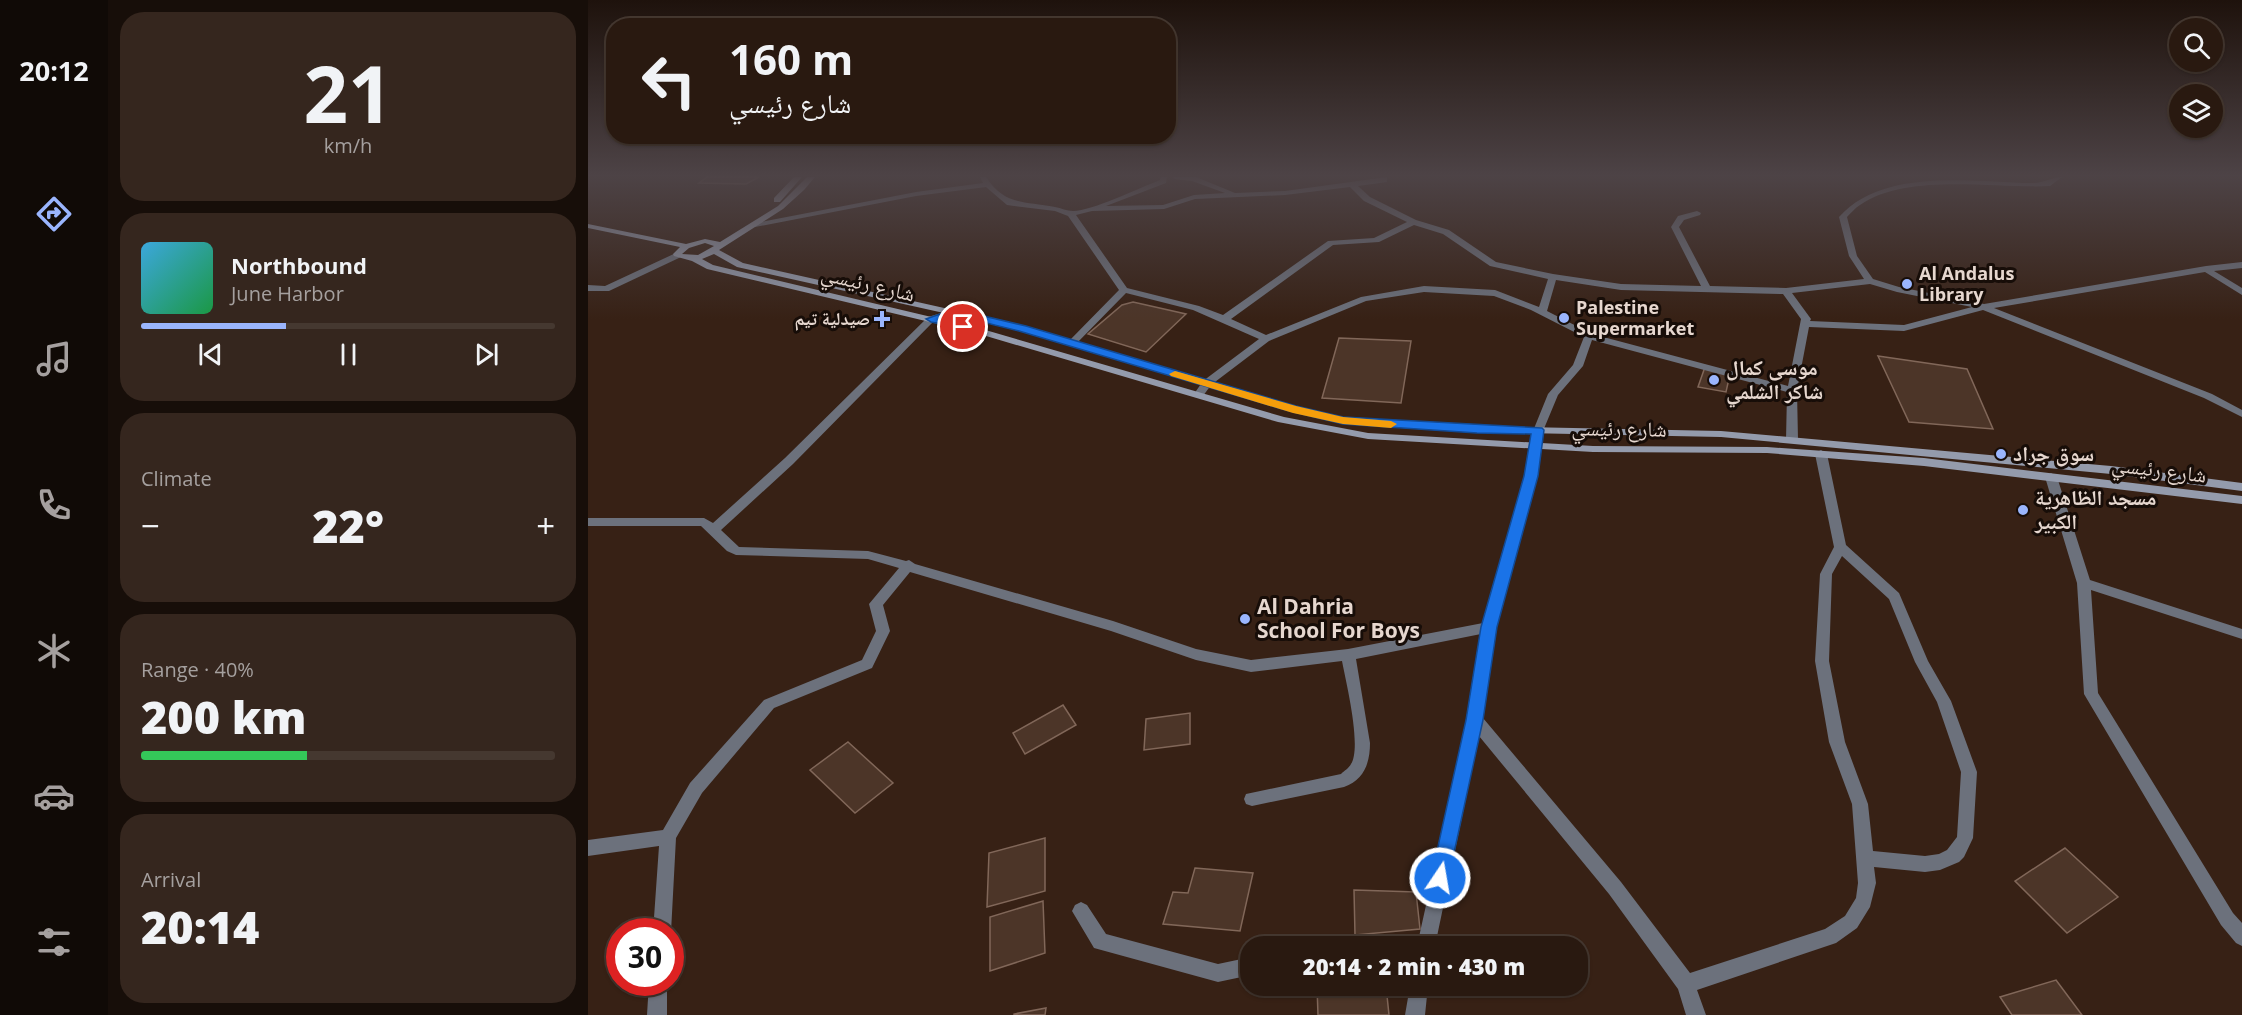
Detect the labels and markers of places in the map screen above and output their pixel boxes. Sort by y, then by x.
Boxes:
place label: Al Andalus Library [1919,261,2014,306]
marker: Al Andalus Library [1900,277,1914,291]
place label: Palestine Supermarket [1576,295,1694,340]
pin [937,301,988,352]
place label: صيدلية تيم [794,306,870,331]
marker: Palestine Supermarket [1557,311,1571,325]
marker: صيدلية تيم [875,312,889,326]
place label: موسى كمال شاكر الشلمي [1726,353,1823,408]
marker: موسى كمال شاكر الشلمي [1707,373,1721,387]
place label: سوق جراد [2013,439,2094,467]
marker: سوق جراد [1994,447,2008,461]
place label: مسجد الظاهرية الكبير [2034,483,2157,535]
marker: مسجد الظاهرية الكبير [2016,503,2030,517]
place label: Al Dahria School For Boys [1257,592,1420,644]
marker: Al Dahria School For Boys [1238,612,1252,626]

